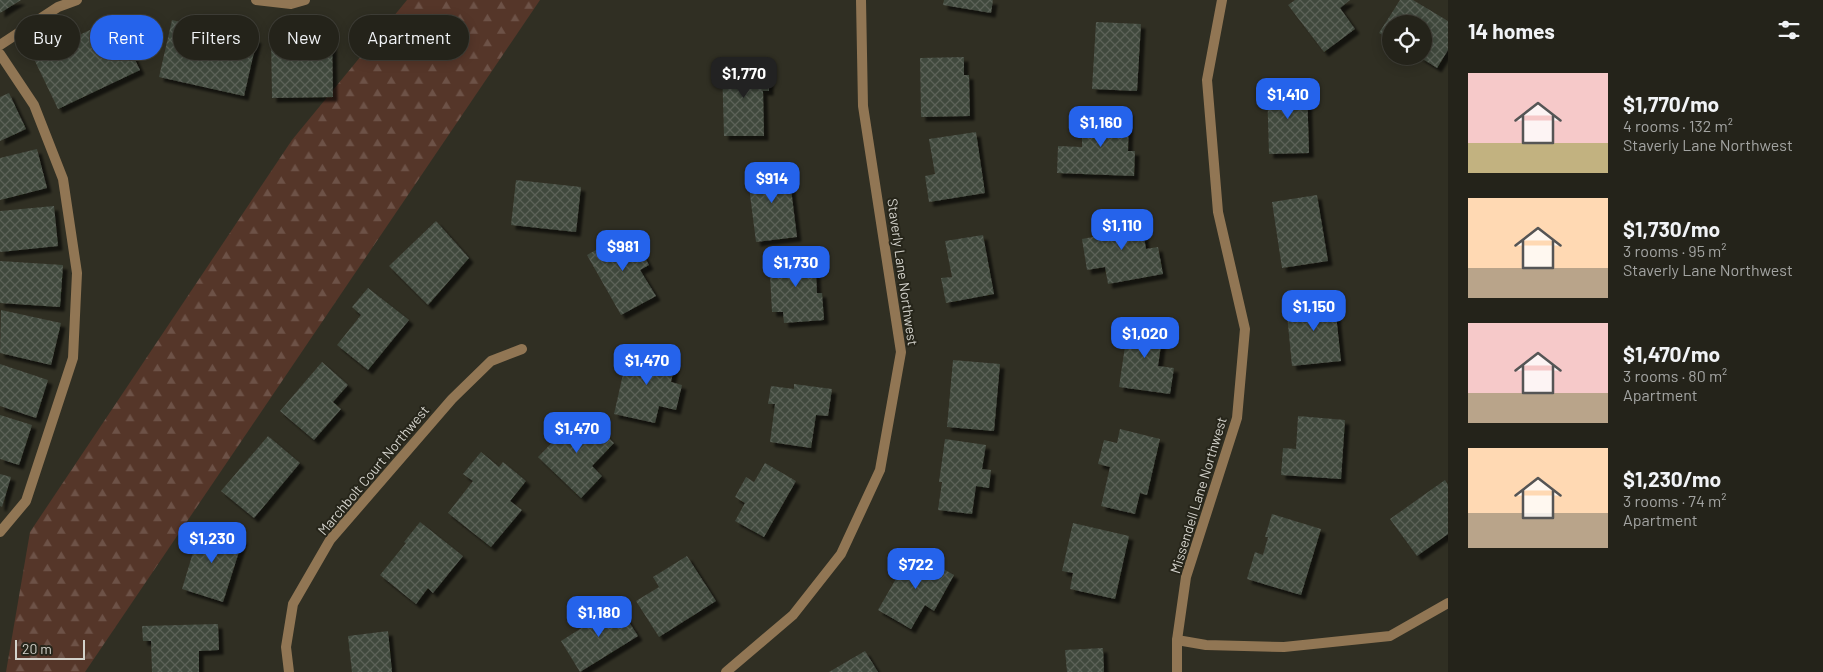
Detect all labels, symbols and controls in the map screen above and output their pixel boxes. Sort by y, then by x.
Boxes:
chip: Buy [15,15,80,60]
chip: Rent [90,15,163,60]
chip: Filters [173,15,259,60]
chip: New [269,15,339,60]
chip: Apartment [349,15,469,60]
map controls [1382,15,1432,65]
button: locate [1382,15,1432,65]
icon: filters [1775,16,1803,44]
text: 14 homes [1468,18,1555,43]
pin: $1,770 [703,56,785,99]
text: $1,770 [722,63,766,82]
pin: $1,410 [1247,78,1329,120]
text: $1,410 [1267,84,1309,103]
text: $1,770/mo [1623,91,1719,116]
icon: home [1508,93,1568,153]
pin: $1,160 [1060,106,1142,148]
text: $1,160 [1080,112,1122,131]
text: 4 rooms · 132 m² [1623,116,1733,135]
text: Staverly Lane Northwest [1623,135,1793,154]
pin: $914 [742,162,802,204]
text: $914 [756,168,788,187]
street label: Staverly Lane Northwest [884,197,922,347]
pin: $1,110 [1081,208,1163,251]
text: $1,110 [1102,215,1142,234]
text: $1,730/mo [1623,216,1720,241]
icon: home [1508,218,1568,278]
pin: $981 [593,230,653,272]
text: $981 [607,236,639,255]
text: 3 rooms · 95 m² [1623,241,1727,260]
pin: $1,730 [755,246,837,288]
text: $1,730 [774,252,818,271]
text: Staverly Lane Northwest [1623,260,1793,279]
pin: $1,150 [1273,290,1355,332]
text: $1,150 [1293,296,1335,315]
pin: $1,020 [1104,316,1186,359]
text: $1,020 [1122,323,1168,342]
text: $1,470/mo [1623,341,1720,366]
icon: home [1508,343,1568,403]
pin: $1,470 [606,344,688,386]
text: $1,470 [625,350,669,369]
text: 3 rooms · 80 m² [1623,366,1727,385]
text: Apartment [1623,385,1698,404]
street label: Marchbolt Court Northwest [314,402,432,538]
pin: $1,470 [536,412,618,454]
street label: Missendell Lane Northwest [1166,415,1230,575]
text: $1,470 [555,418,599,437]
text: $1,230/mo [1623,466,1721,491]
icon: home [1508,468,1568,528]
text: 3 rooms · 74 m² [1623,491,1726,510]
text: Apartment [1623,510,1698,529]
pin: $1,230 [171,522,253,564]
text: $1,230 [189,528,235,547]
pin: $722 [886,548,946,590]
text: $722 [898,554,934,573]
pin: $1,180 [558,596,640,638]
text: $1,180 [578,602,620,621]
scale bar [15,637,85,660]
text: 20 m [22,640,52,657]

